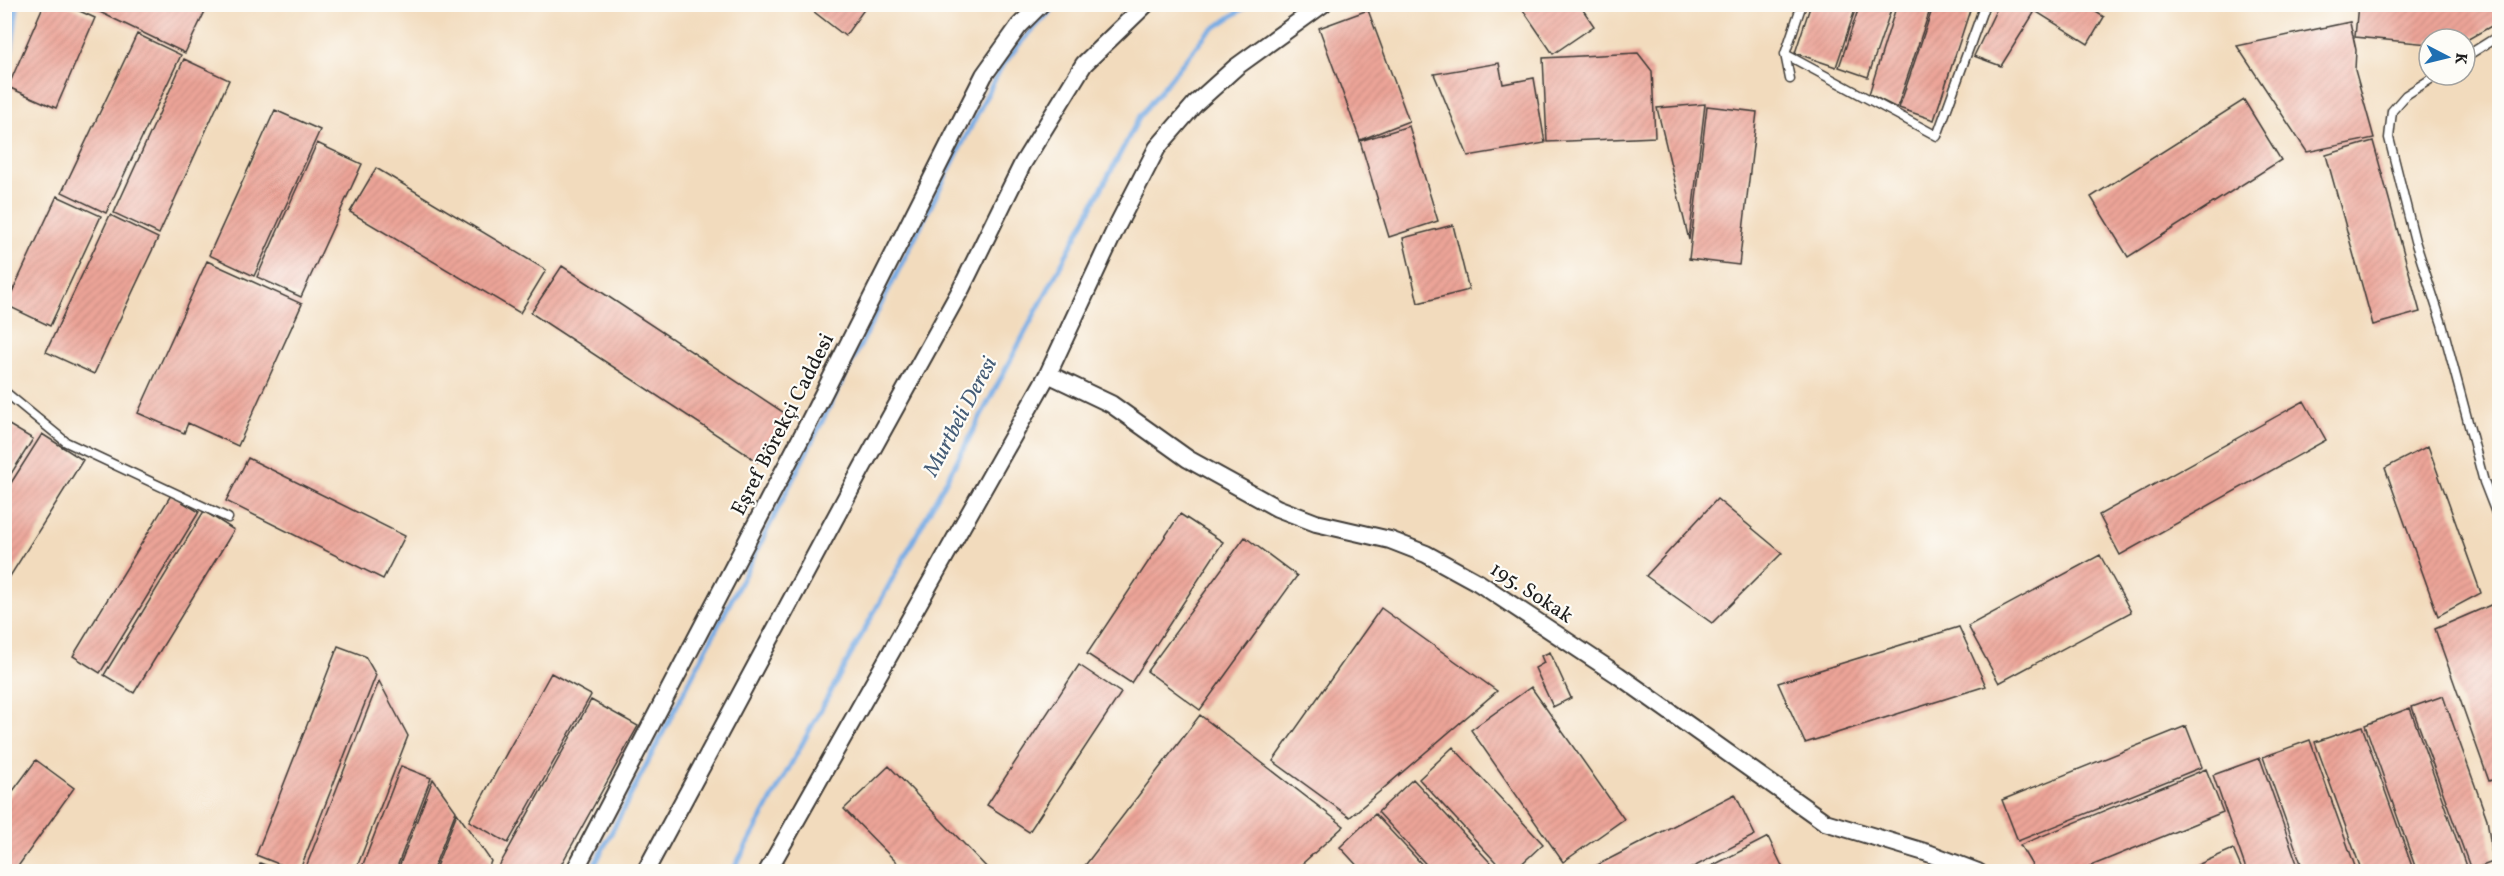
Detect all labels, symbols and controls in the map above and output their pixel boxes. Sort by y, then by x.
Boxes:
north arrow [2417,27,2477,87]
text: K [2448,51,2472,66]
street label: Eşref Börekçi Caddesi [725,329,842,521]
water label: Murtbeli Deresi [916,352,1006,483]
street label: 195. Sokak [1484,555,1579,631]

